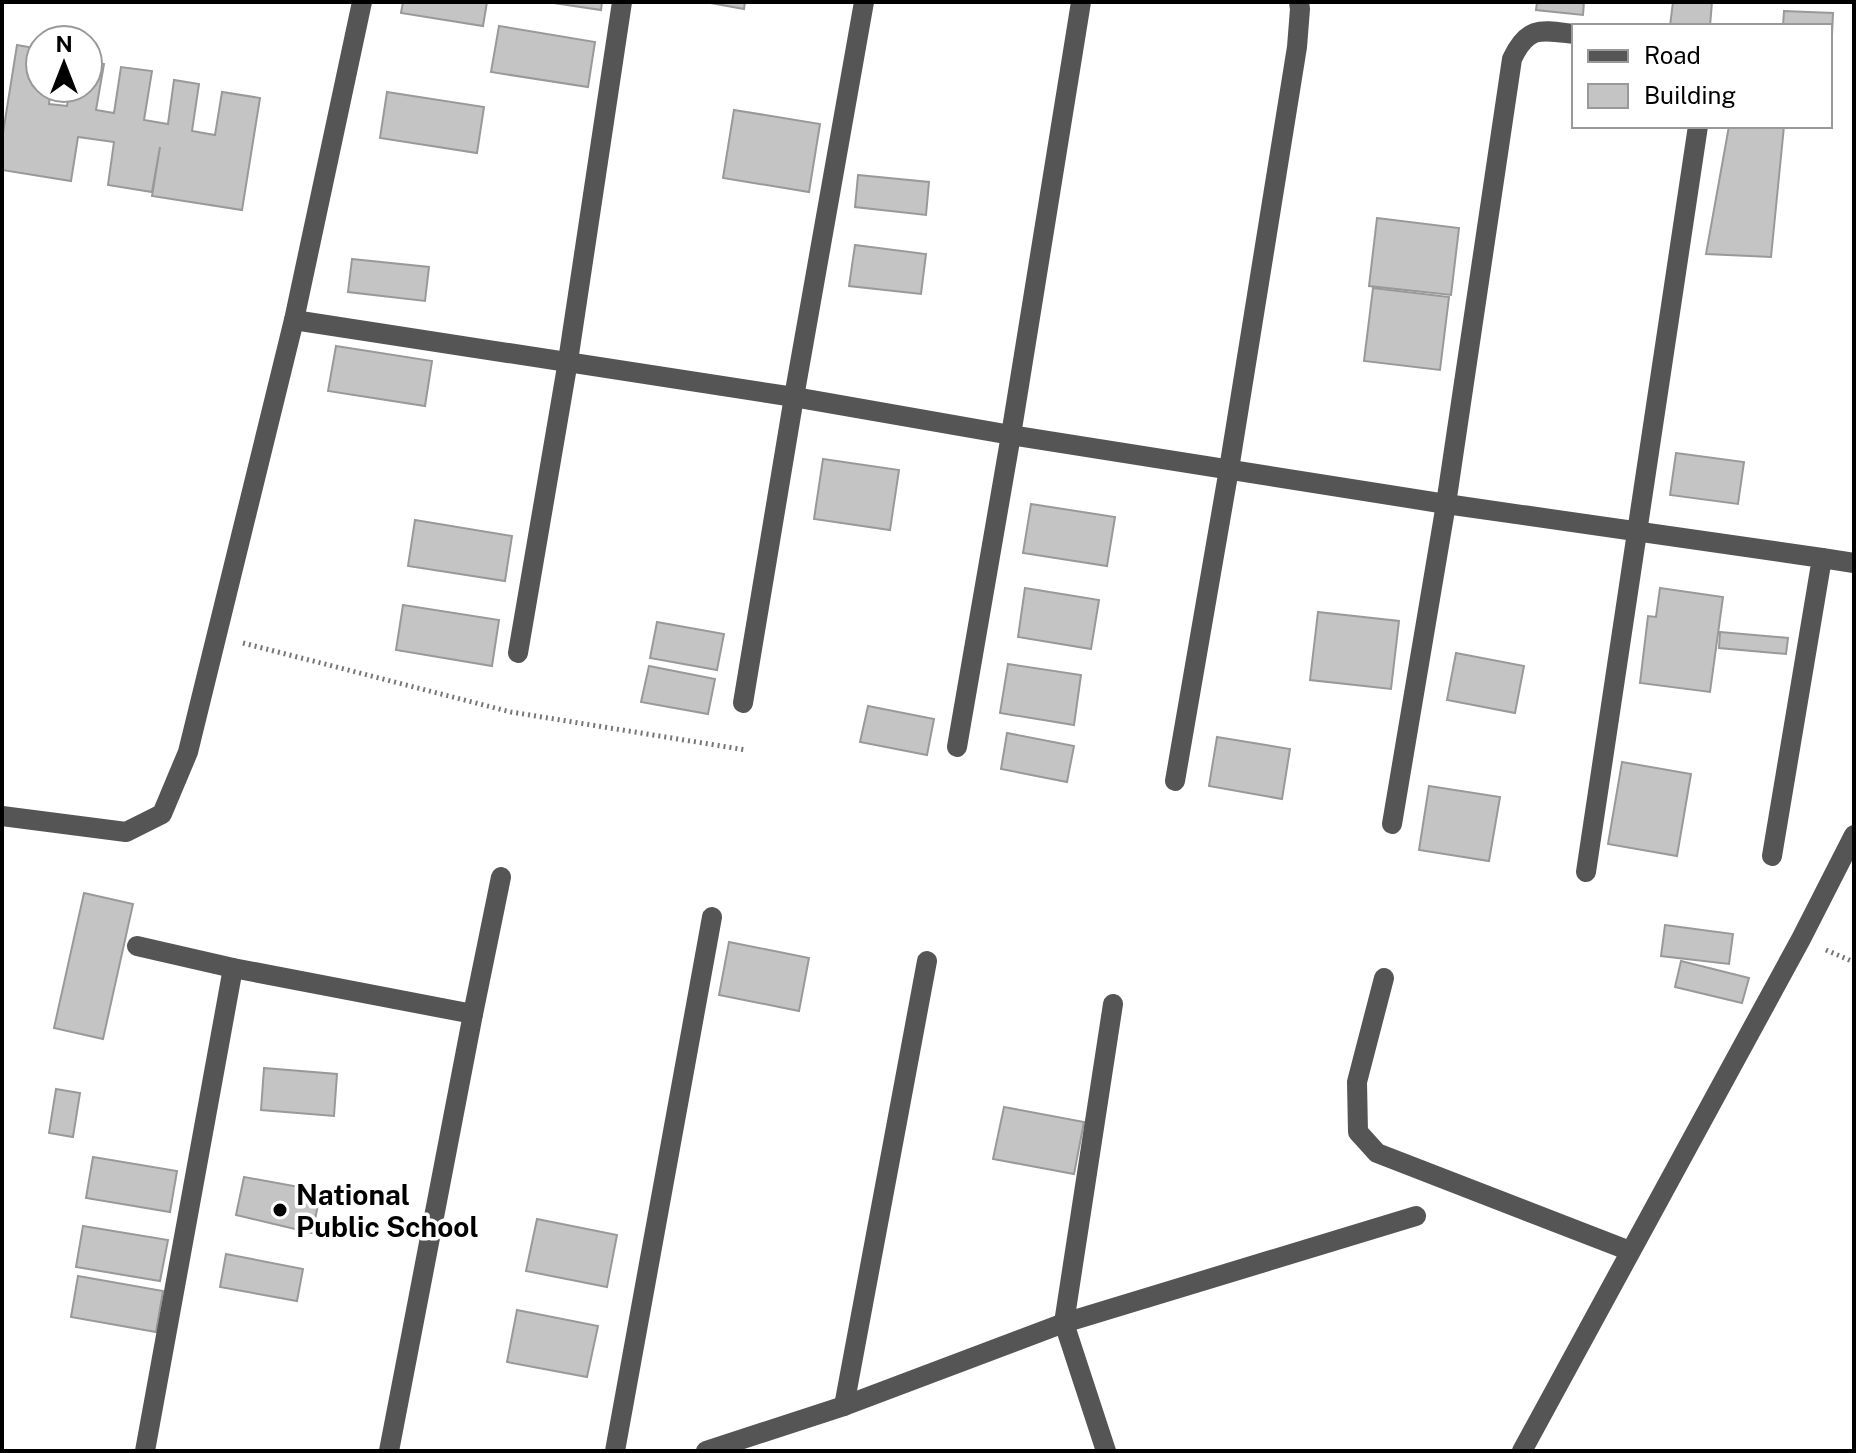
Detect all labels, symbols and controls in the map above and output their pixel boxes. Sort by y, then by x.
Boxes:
north arrow [24,24,104,104]
legend [1572,24,1832,128]
text: N [55,31,73,57]
text: Road [1644,41,1701,69]
text: Building [1644,81,1736,109]
place label: National Public School [296,1178,479,1243]
marker: National Public School [271,1201,289,1219]

